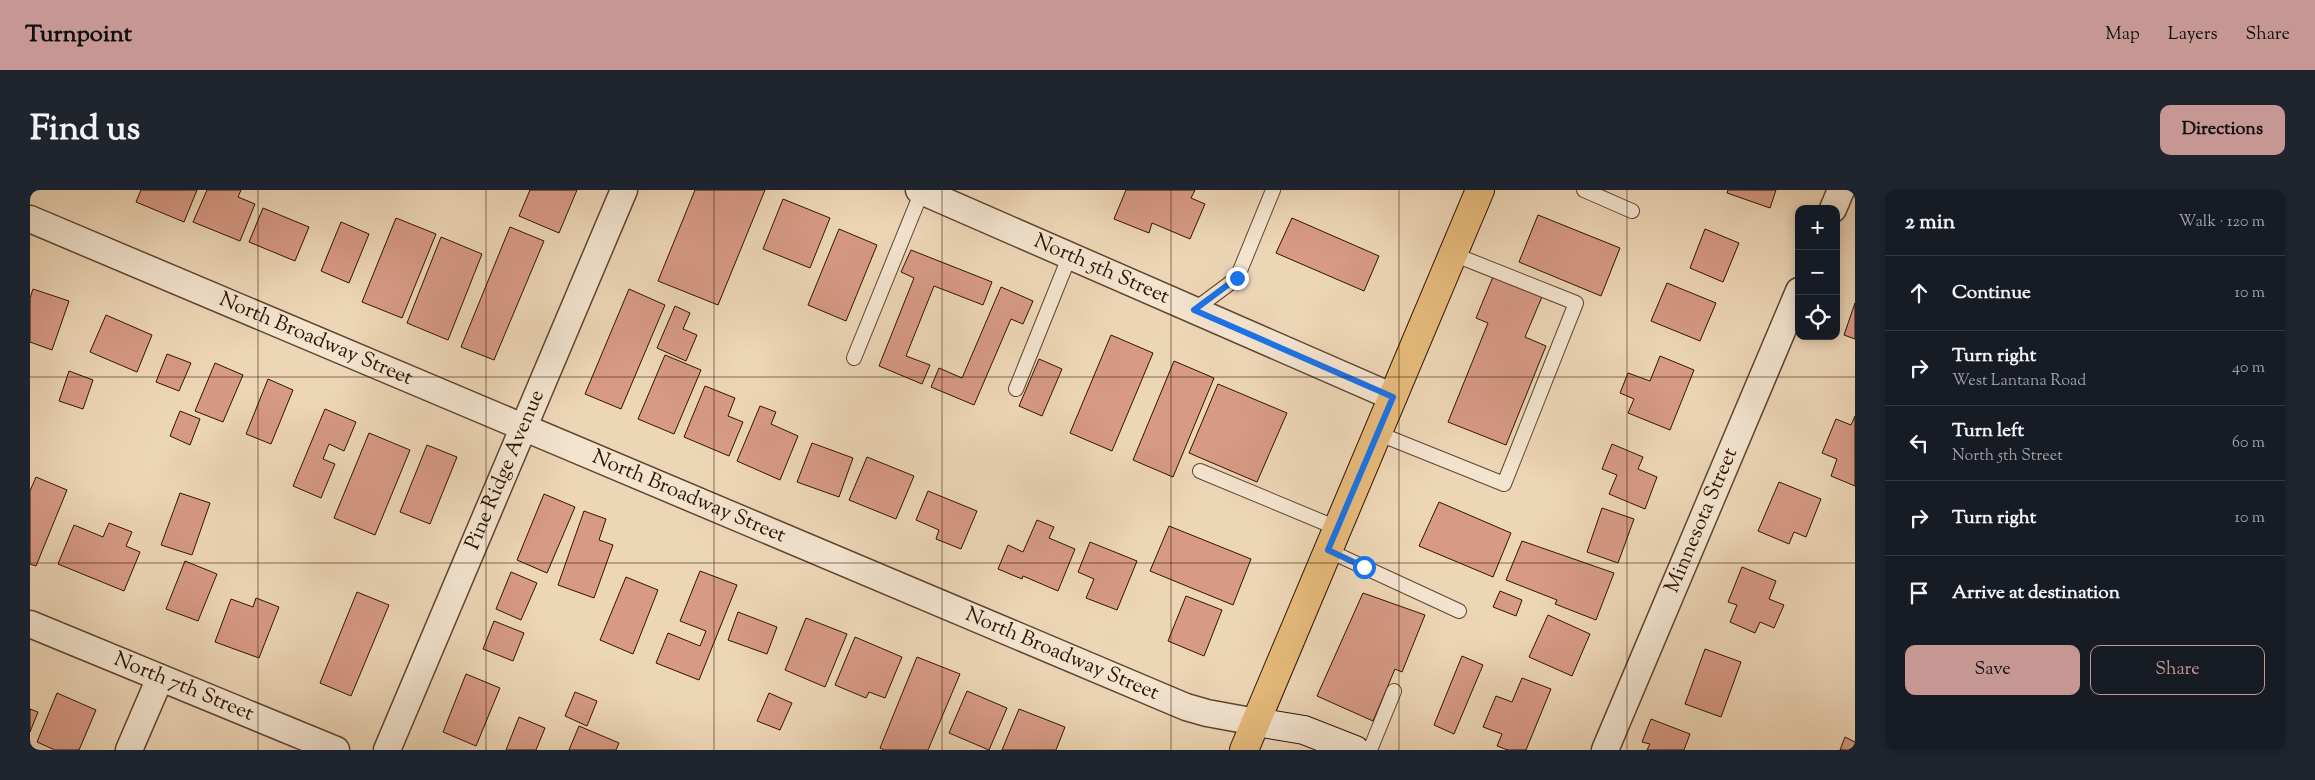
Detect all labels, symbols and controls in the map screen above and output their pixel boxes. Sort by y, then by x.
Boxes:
text: Turnpoint [25,18,132,52]
text: Map [2105,22,2140,48]
text: Layers [2168,22,2218,48]
text: Share [2246,22,2290,48]
text: Find us [30,105,140,156]
button: Directions [2160,105,2285,155]
map controls [1795,205,1840,340]
button: + [1795,205,1840,250]
text: 2 min [1905,208,1955,238]
text: Walk · 120 m [2179,211,2265,234]
street label: North 5th Street [1029,227,1174,312]
button: − [1795,250,1840,295]
route end [1226,267,1249,290]
icon: ahead [1905,279,1933,307]
text: Continue [1952,280,2031,307]
text: 10 m [2235,282,2265,305]
street label: North Broadway Street [214,285,417,394]
button: locate [1795,295,1840,340]
text: Turn right [1952,343,2036,370]
icon: right [1905,354,1933,382]
text: 40 m [2232,357,2265,380]
text: West Lantana Road [1952,370,2086,393]
street label: Pine Ridge Avenue [458,385,553,555]
text: Turn left [1952,418,2024,445]
icon: left [1905,429,1933,457]
text: 60 m [2232,432,2265,455]
street label: North Broadway Street [587,443,790,551]
street label: Minnesota Street [1658,443,1746,598]
text: North 5th Street [1952,445,2063,468]
icon: right [1905,504,1933,532]
text: Turn right [1952,505,2036,532]
text: 10 m [2235,507,2265,530]
route start [1353,556,1376,579]
icon: arrive [1905,579,1933,607]
text: Arrive at destination [1952,580,2120,607]
street label: North Broadway Street [960,600,1163,709]
street label: North 7th Street [109,645,258,729]
button: Save [1905,645,2080,695]
button: Share [2090,645,2265,695]

